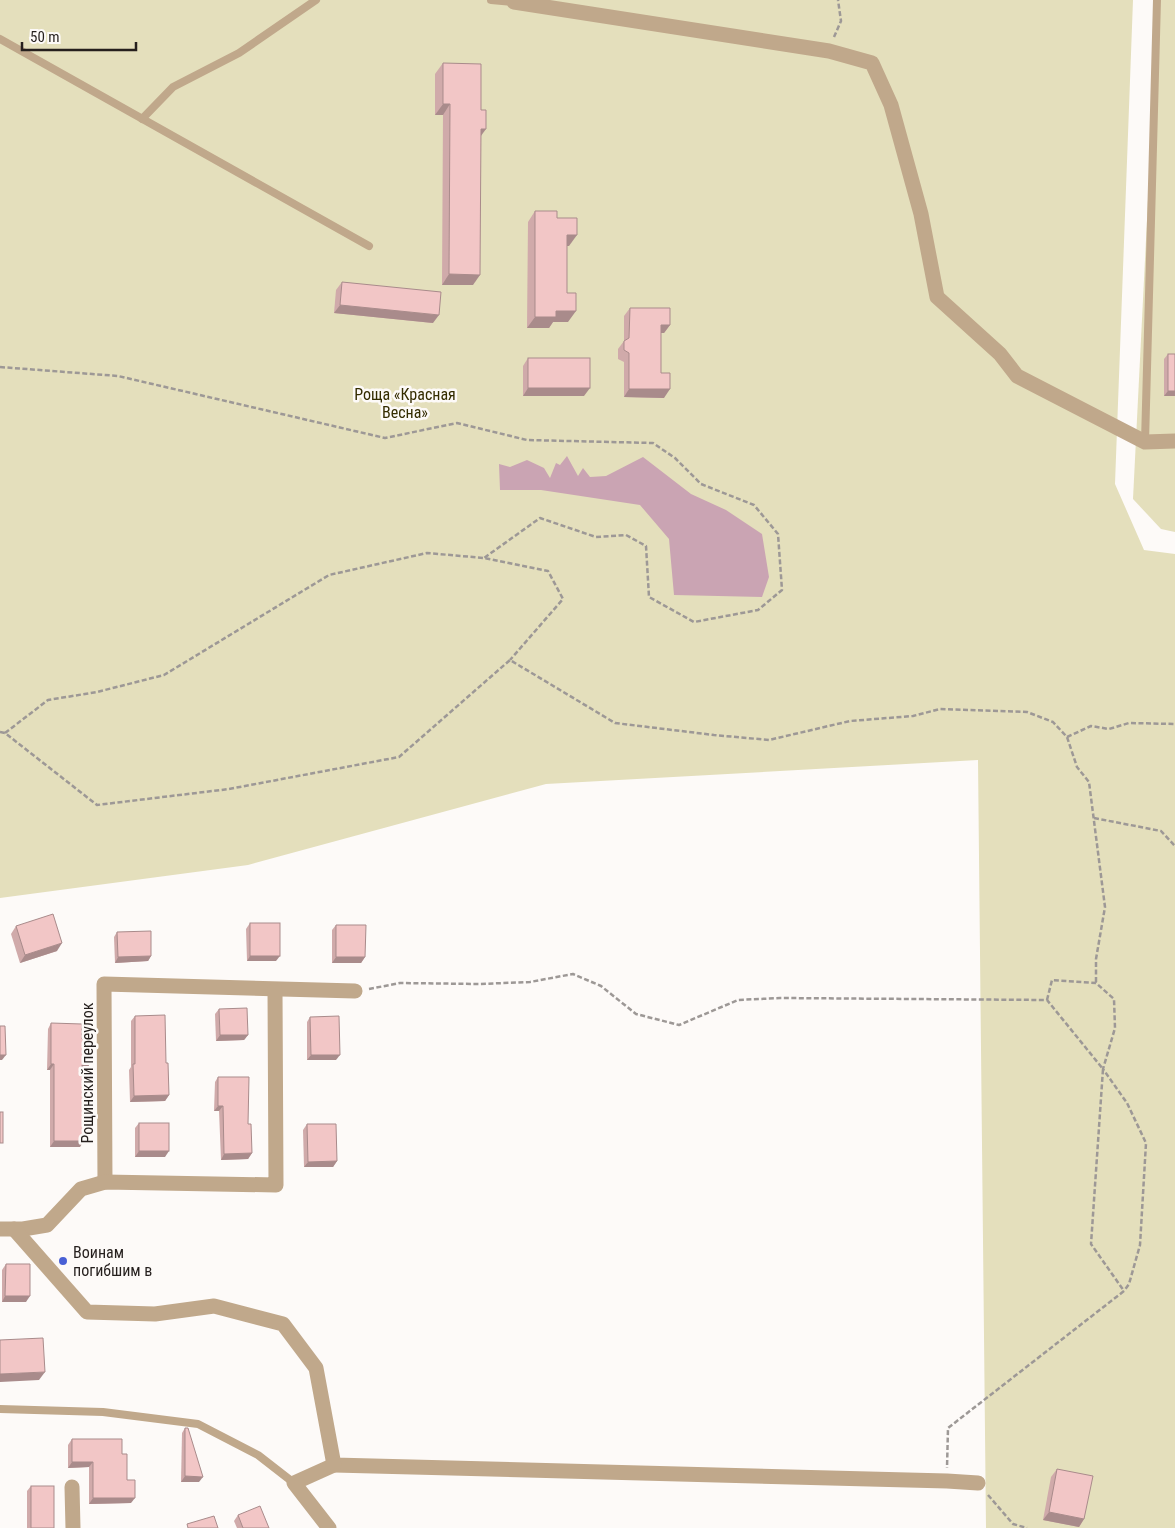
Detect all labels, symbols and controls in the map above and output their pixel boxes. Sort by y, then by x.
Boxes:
scale bar [22,20,136,52]
text: 50 m [30,28,60,46]
park label: Роща «Красная Весна» [354,385,456,422]
street label: Рощинский переулок [78,1002,97,1143]
place label: Воинам погибшим в [73,1243,152,1280]
marker: Воинам погибшим в [57,1255,69,1267]

